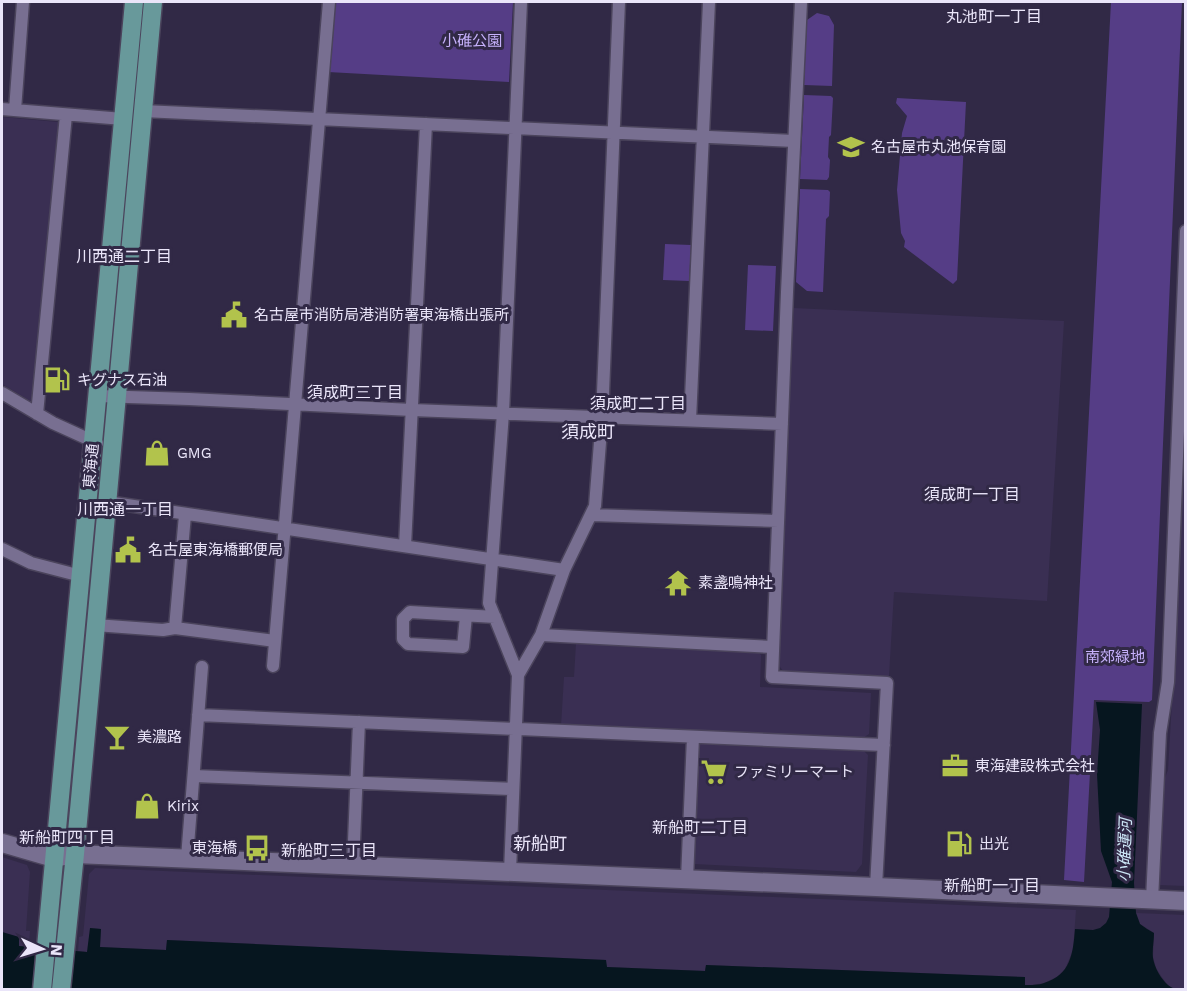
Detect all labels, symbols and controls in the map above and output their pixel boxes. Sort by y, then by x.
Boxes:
district label: 丸池町一丁目 [946,7,1042,26]
park label: 小碓公園 [442,32,502,50]
school or university icon: 名古屋市丸池保育園 [836,132,866,162]
place label: 名古屋市丸池保育園 [871,138,1006,156]
district label: 川西通二丁目 [76,247,172,266]
public building icon: 名古屋市消防局港消防署東海橋出張所 [219,300,249,330]
place label: 名古屋市消防局港消防署東海橋出張所 [254,306,509,324]
fuel station icon: キグナス石油 [42,365,72,395]
place label: キグナス石油 [77,371,167,389]
district label: 須成町三丁目 [307,383,403,402]
district label: 須成町二丁目 [590,394,686,413]
district label: 須成町 [561,421,615,442]
shop icon: GMG [142,438,172,468]
street label: 東海通 [80,443,102,489]
place label: GMG [177,444,212,462]
district label: 須成町一丁目 [924,485,1020,504]
district label: 川西通一丁目 [77,500,173,519]
public building icon: 名古屋東海橋郵便局 [113,535,143,565]
place label: 名古屋東海橋郵便局 [148,541,283,559]
temple icon: 素盞鳴神社 [663,568,693,598]
place label: 素盞鳴神社 [698,574,773,592]
park label: 南郊緑地 [1085,648,1145,666]
bar icon: 美濃路 [102,722,132,752]
place label: 美濃路 [137,728,182,746]
office icon: 東海建設株式会社 [940,751,970,781]
supermarket icon: ファミリーマート [699,757,729,787]
place label: 東海建設株式会社 [975,757,1095,775]
place label: ファミリーマート [734,763,854,781]
shop icon: Kirix [132,791,162,821]
place label: Kirix [167,797,199,815]
water label: 小碓運河 [1114,815,1135,882]
district label: 新船町二丁目 [652,818,748,837]
district label: 新船町四丁目 [19,828,115,847]
fuel station icon: 出光 [944,829,974,859]
bus stop icon: 東海橋 [242,833,272,863]
district label: 新船町 [513,833,567,854]
place label: 出光 [979,835,1009,853]
place label: 東海橋 [192,839,237,857]
district label: 新船町三丁目 [281,841,377,860]
district label: 新船町一丁目 [944,876,1040,895]
north arrow [12,919,72,979]
text: N [47,943,66,957]

